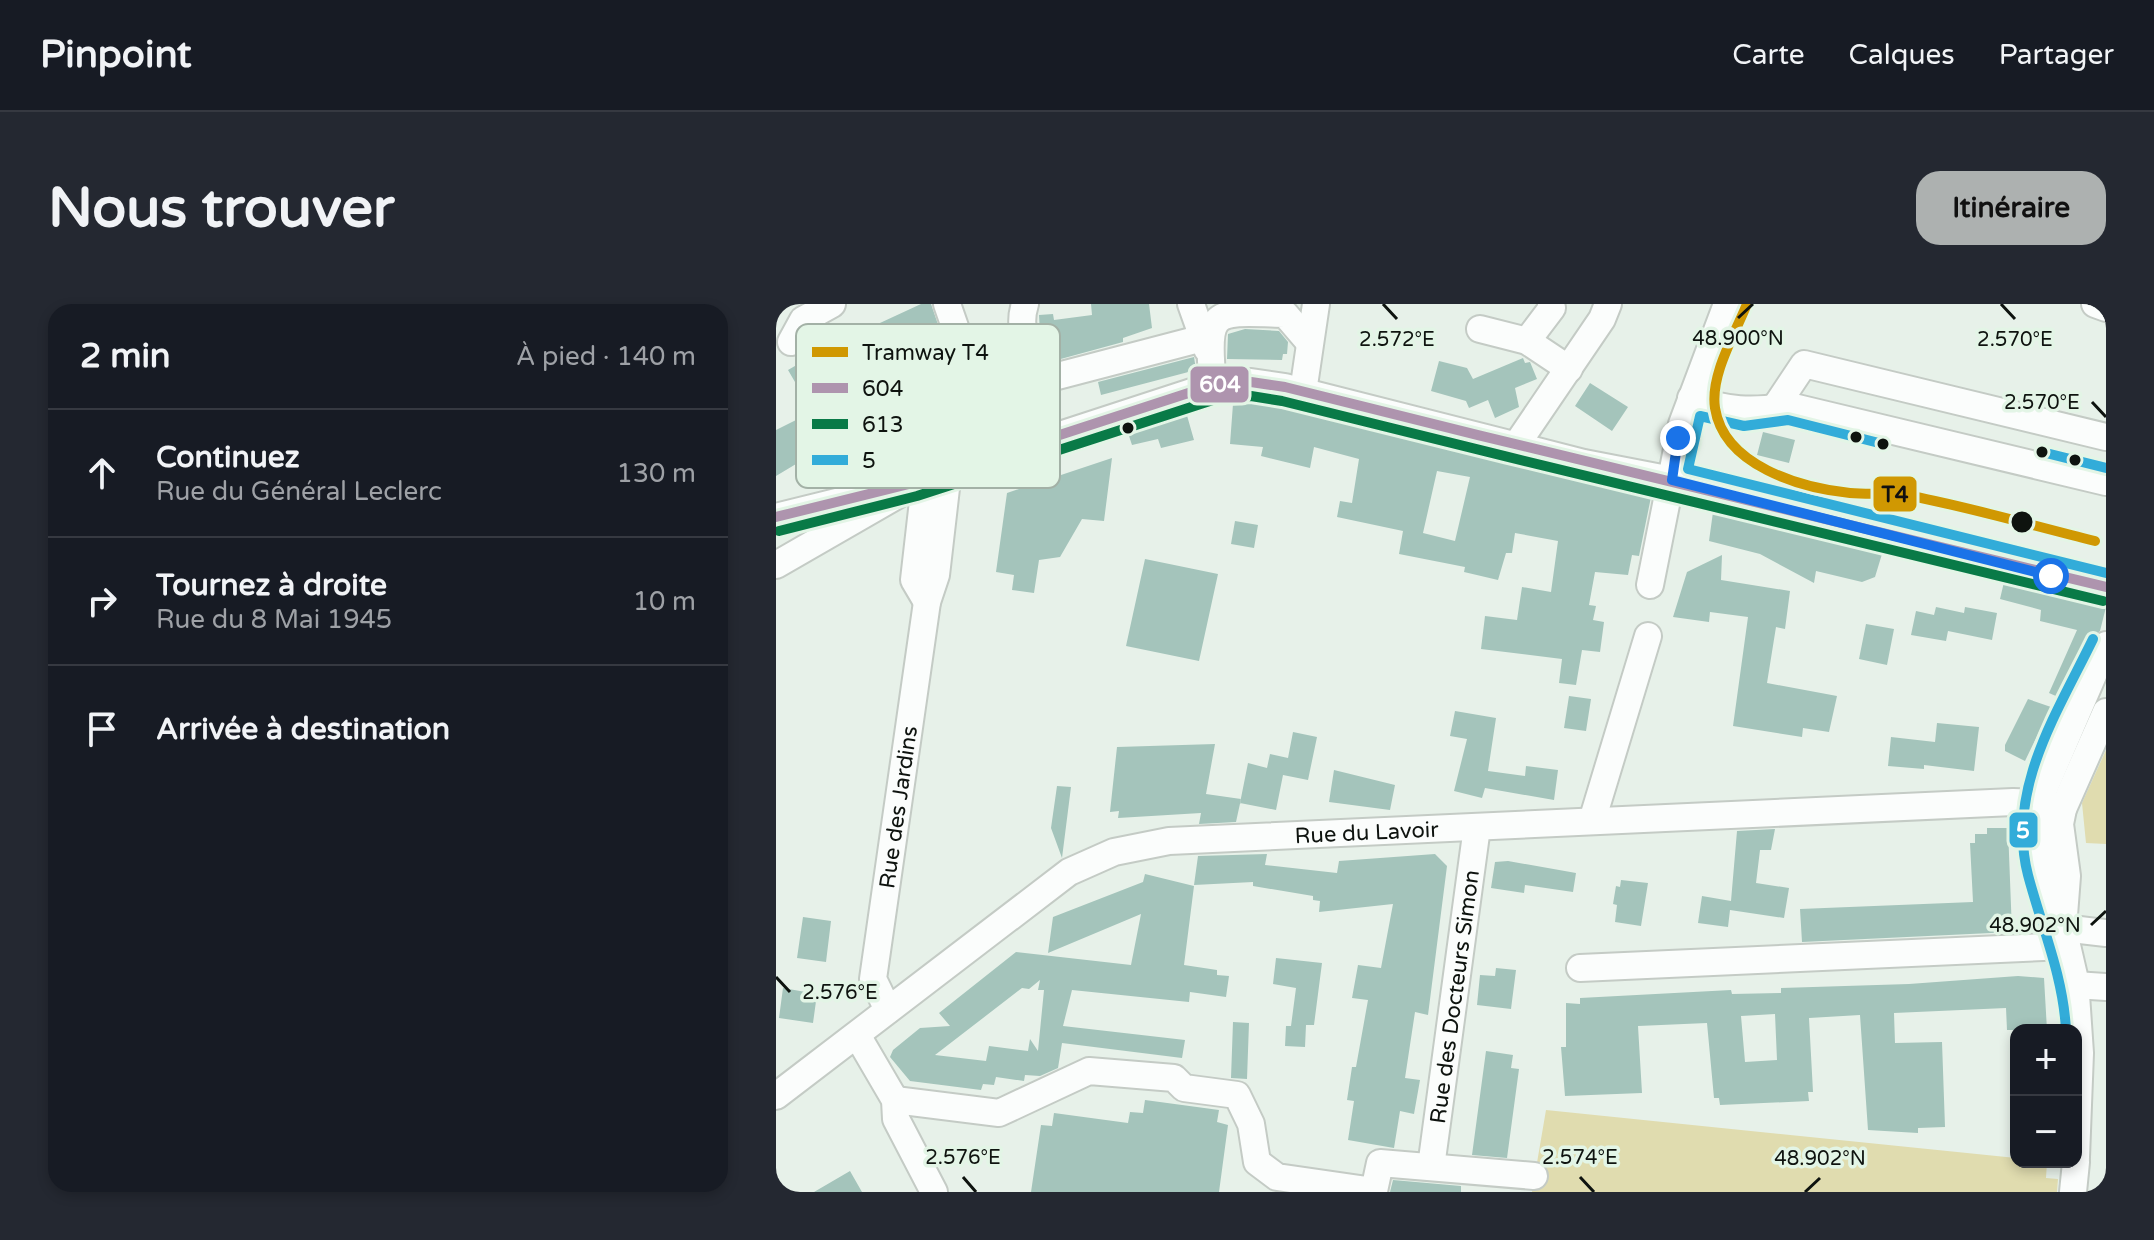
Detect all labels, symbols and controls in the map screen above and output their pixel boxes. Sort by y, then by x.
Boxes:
text: Pinpoint [40,32,192,78]
text: Carte [1732,38,1805,72]
text: Calques [1849,38,1955,72]
text: Partager [1999,38,2114,72]
button: Itinéraire [1916,171,2106,245]
text: Nous trouver [48,175,394,242]
legend [796,324,1060,488]
text: 48.900°N [1692,327,1784,351]
text: 2.572°E [1359,328,1435,352]
text: 2.570°E [1977,328,2053,352]
text: 2 min [80,336,171,377]
text: Tramway T4 [862,340,989,366]
text: À pied · 140 m [516,341,696,372]
line badge: 604 [1189,365,1250,404]
text: 604 [1199,372,1241,398]
text: 604 [862,376,904,402]
text: 2.570°E [2004,391,2080,415]
text: 613 [862,412,903,438]
unlabelled marker [1120,420,1136,436]
route end [1660,420,1696,456]
unlabelled marker [1848,429,1864,445]
unlabelled marker [1875,436,1891,452]
text: Continuez [156,439,300,476]
unlabelled marker [2034,444,2050,460]
text: 5 [862,448,876,474]
icon: ahead [80,451,124,495]
unlabelled marker [2067,452,2083,468]
text: 130 m [616,458,696,489]
line badge: T4 [1872,475,1918,513]
text: Rue du Général Leclerc [156,476,442,507]
text: T4 [1880,482,1909,508]
unlabelled marker [2009,509,2035,535]
route start [2033,558,2069,594]
text: Tournez à droite [156,567,387,604]
icon: right [80,579,124,623]
text: 10 m [633,586,696,617]
text: Rue du 8 Mai 1945 [156,604,392,635]
icon: arrive [80,707,124,751]
text: Arrivée à destination [156,711,450,748]
street label: Rue des Jardins [874,724,923,890]
line badge: 5 [2008,811,2039,849]
street label: Rue du Lavoir [1294,817,1440,849]
text: 5 [2016,818,2030,844]
street label: Rue des Docteurs Simon [1425,868,1485,1125]
text: 48.902°N [1989,914,2081,938]
text: 2.576°E [802,981,878,1005]
map controls [2010,1024,2082,1168]
button: + [2010,1024,2082,1096]
button: − [2010,1096,2082,1168]
text: 2.576°E [925,1146,1001,1170]
text: 2.574°E [1542,1146,1618,1170]
text: 48.902°N [1774,1147,1866,1171]

